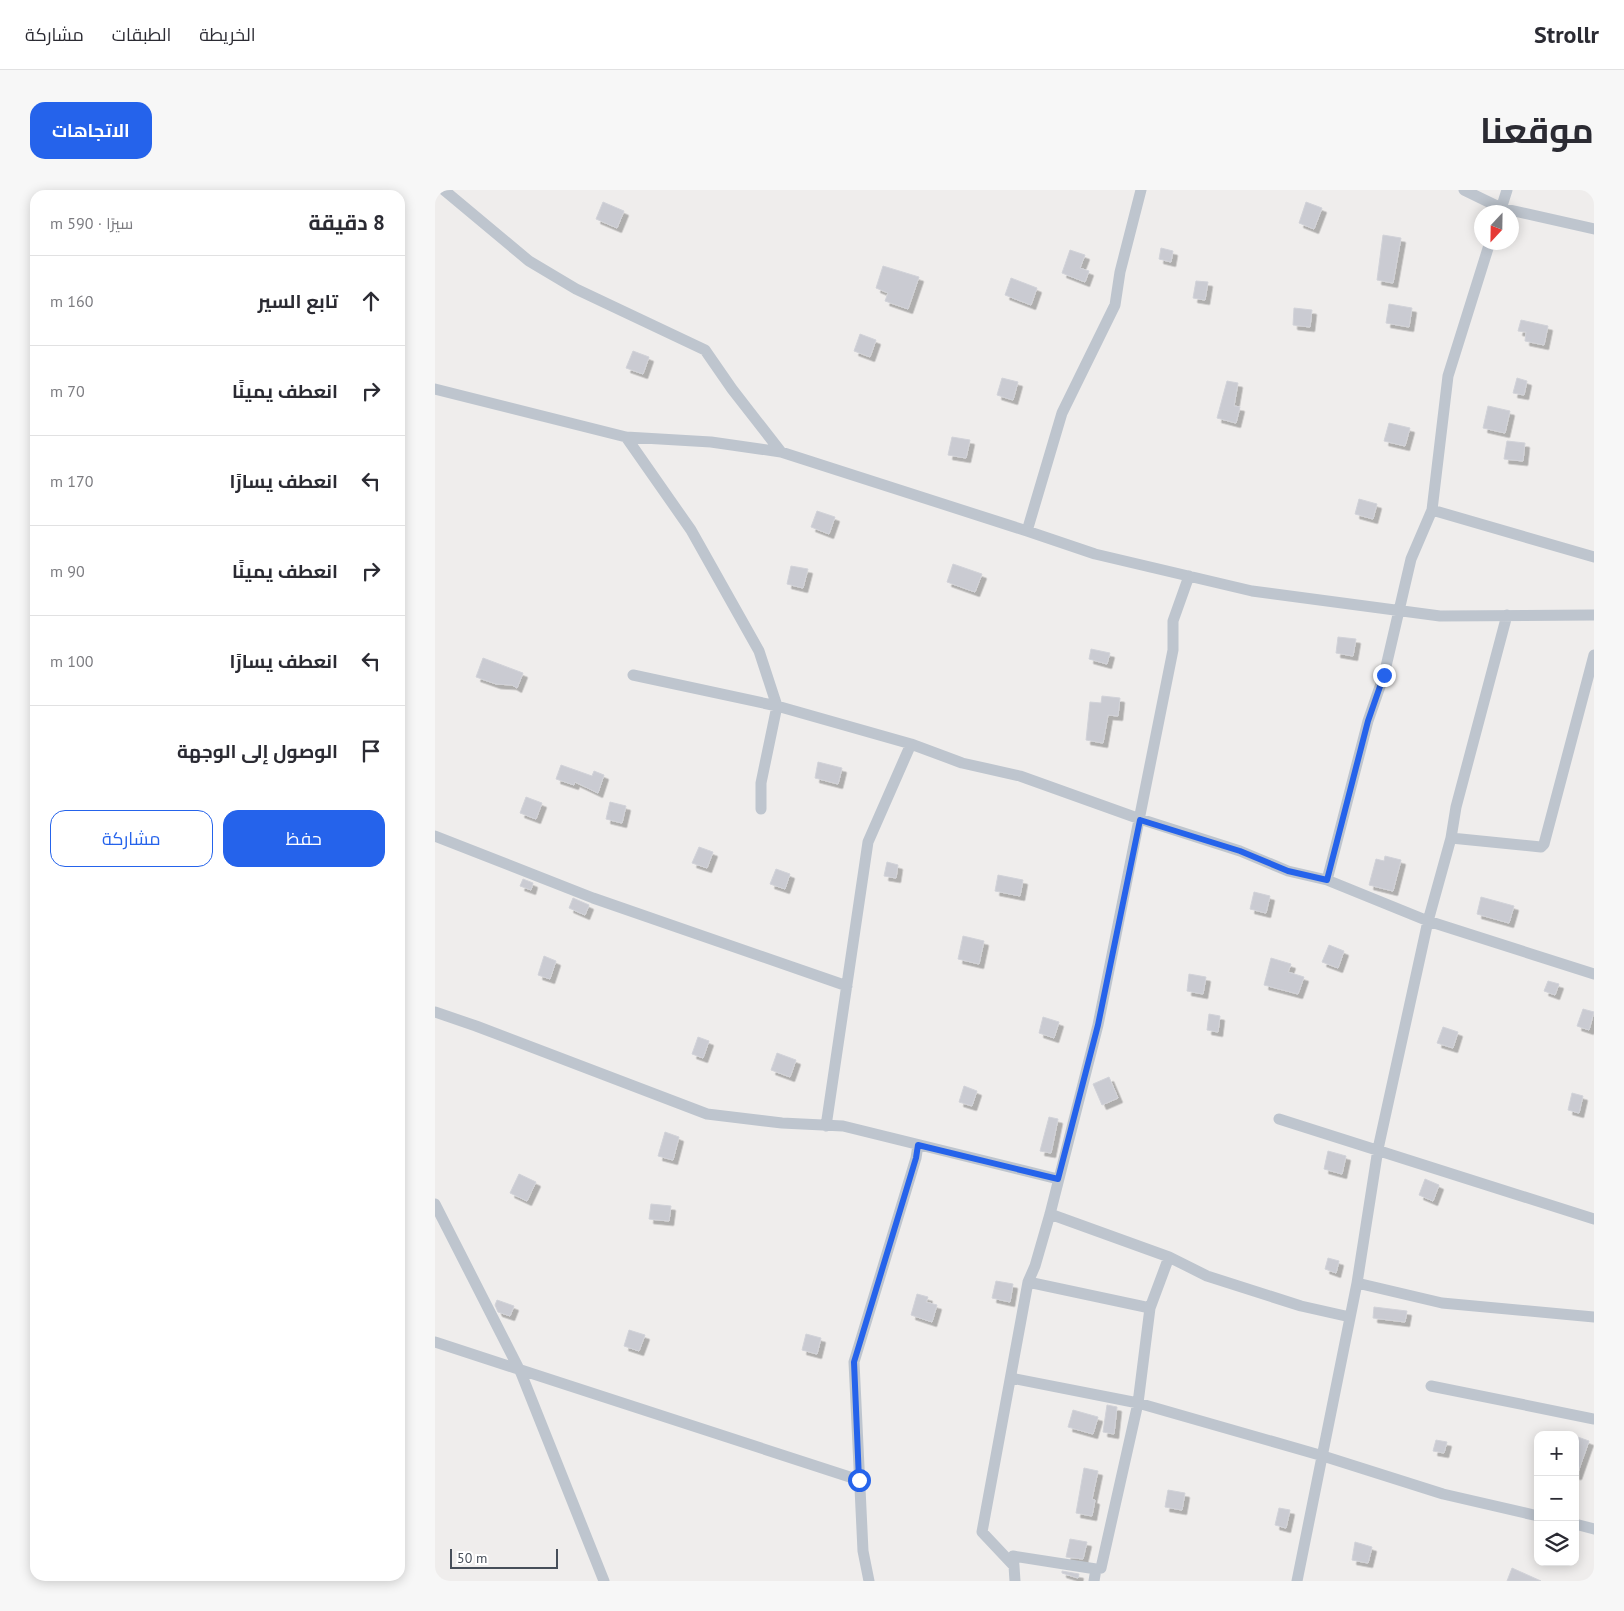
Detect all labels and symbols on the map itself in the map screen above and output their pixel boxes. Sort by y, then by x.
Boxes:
north arrow [1474,205,1519,250]
route end [1373,664,1396,687]
route start [848,1469,871,1492]
scale bar [450,1546,557,1569]

